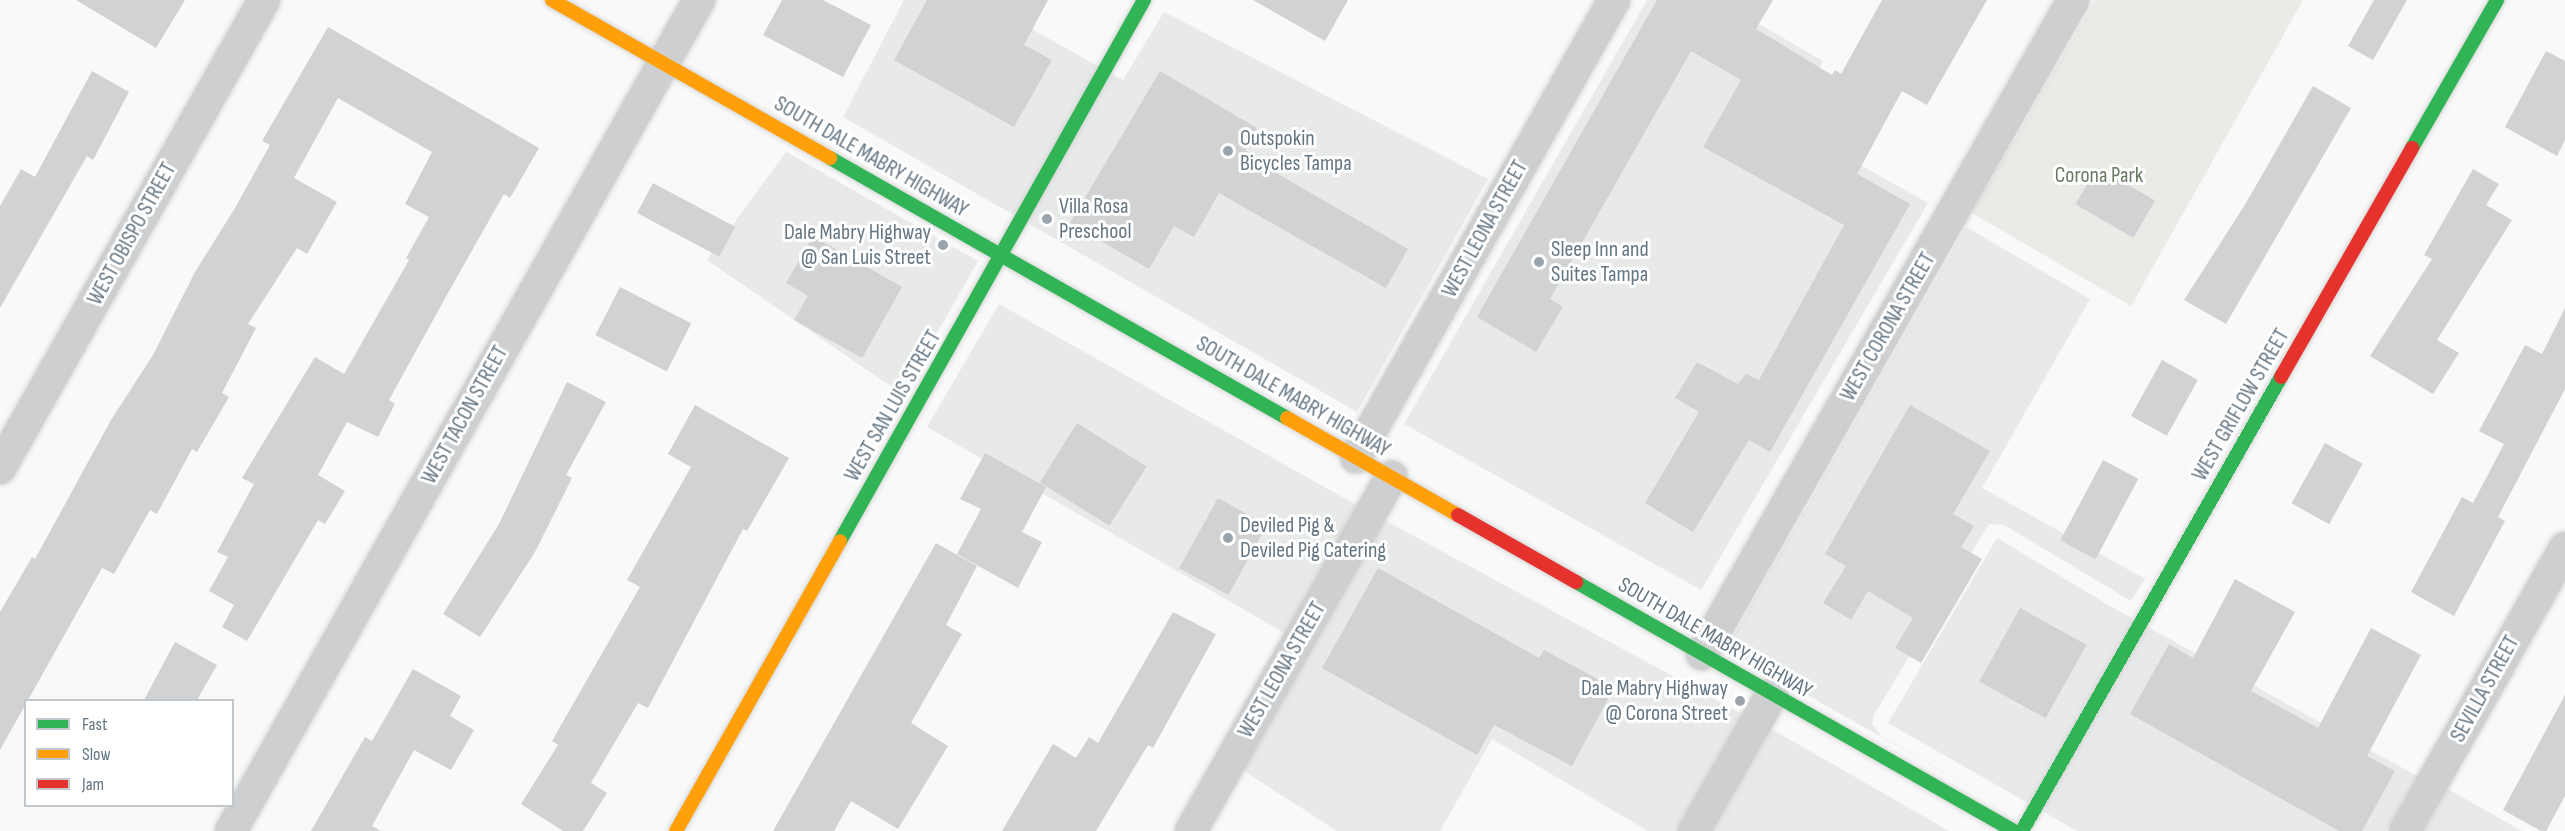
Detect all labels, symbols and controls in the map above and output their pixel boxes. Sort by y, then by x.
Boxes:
street label: SOUTH DALE MABRY HIGHWAY [769,91,973,223]
place label: Outspokin Bicycles Tampa [1240,125,1352,176]
marker: Outspokin Bicycles Tampa [1221,144,1235,158]
street label: WEST LEONA STREET [1437,156,1533,302]
street label: WEST OBISPO STREET [82,158,182,310]
park label: Corona Park [2055,163,2143,189]
place label: Villa Rosa Preschool [1059,193,1132,244]
marker: Villa Rosa Preschool [1040,212,1054,226]
place label: Dale Mabry Highway @ San Luis Street [784,219,931,270]
place label: Sleep Inn and Suites Tampa [1551,236,1649,288]
marker: Dale Mabry Highway @ San Luis Street [936,238,950,252]
street label: WEST CORONA STREET [1835,248,1941,406]
marker: Sleep Inn and Suites Tampa [1532,255,1546,269]
street label: WEST GRIFLOW STREET [2187,324,2295,486]
street label: WEST SAN LUIS STREET [839,326,947,486]
street label: SOUTH DALE MABRY HIGHWAY [1191,331,1395,463]
street label: WEST TACON STREET [416,341,514,489]
place label: Deviled Pig & Deviled Pig Catering [1240,512,1386,564]
marker: Deviled Pig & Deviled Pig Catering [1221,531,1235,545]
street label: SOUTH DALE MABRY HIGHWAY [1613,572,1817,704]
street label: WEST LEONA STREET [1232,597,1332,743]
street label: SEVILLA STREET [2445,631,2525,747]
place label: Dale Mabry Highway @ Corona Street [1581,675,1728,726]
marker: Dale Mabry Highway @ Corona Street [1733,694,1747,708]
legend [24,699,234,807]
text: Fast [82,714,107,735]
text: Slow [82,744,111,765]
text: Jam [82,774,104,795]

